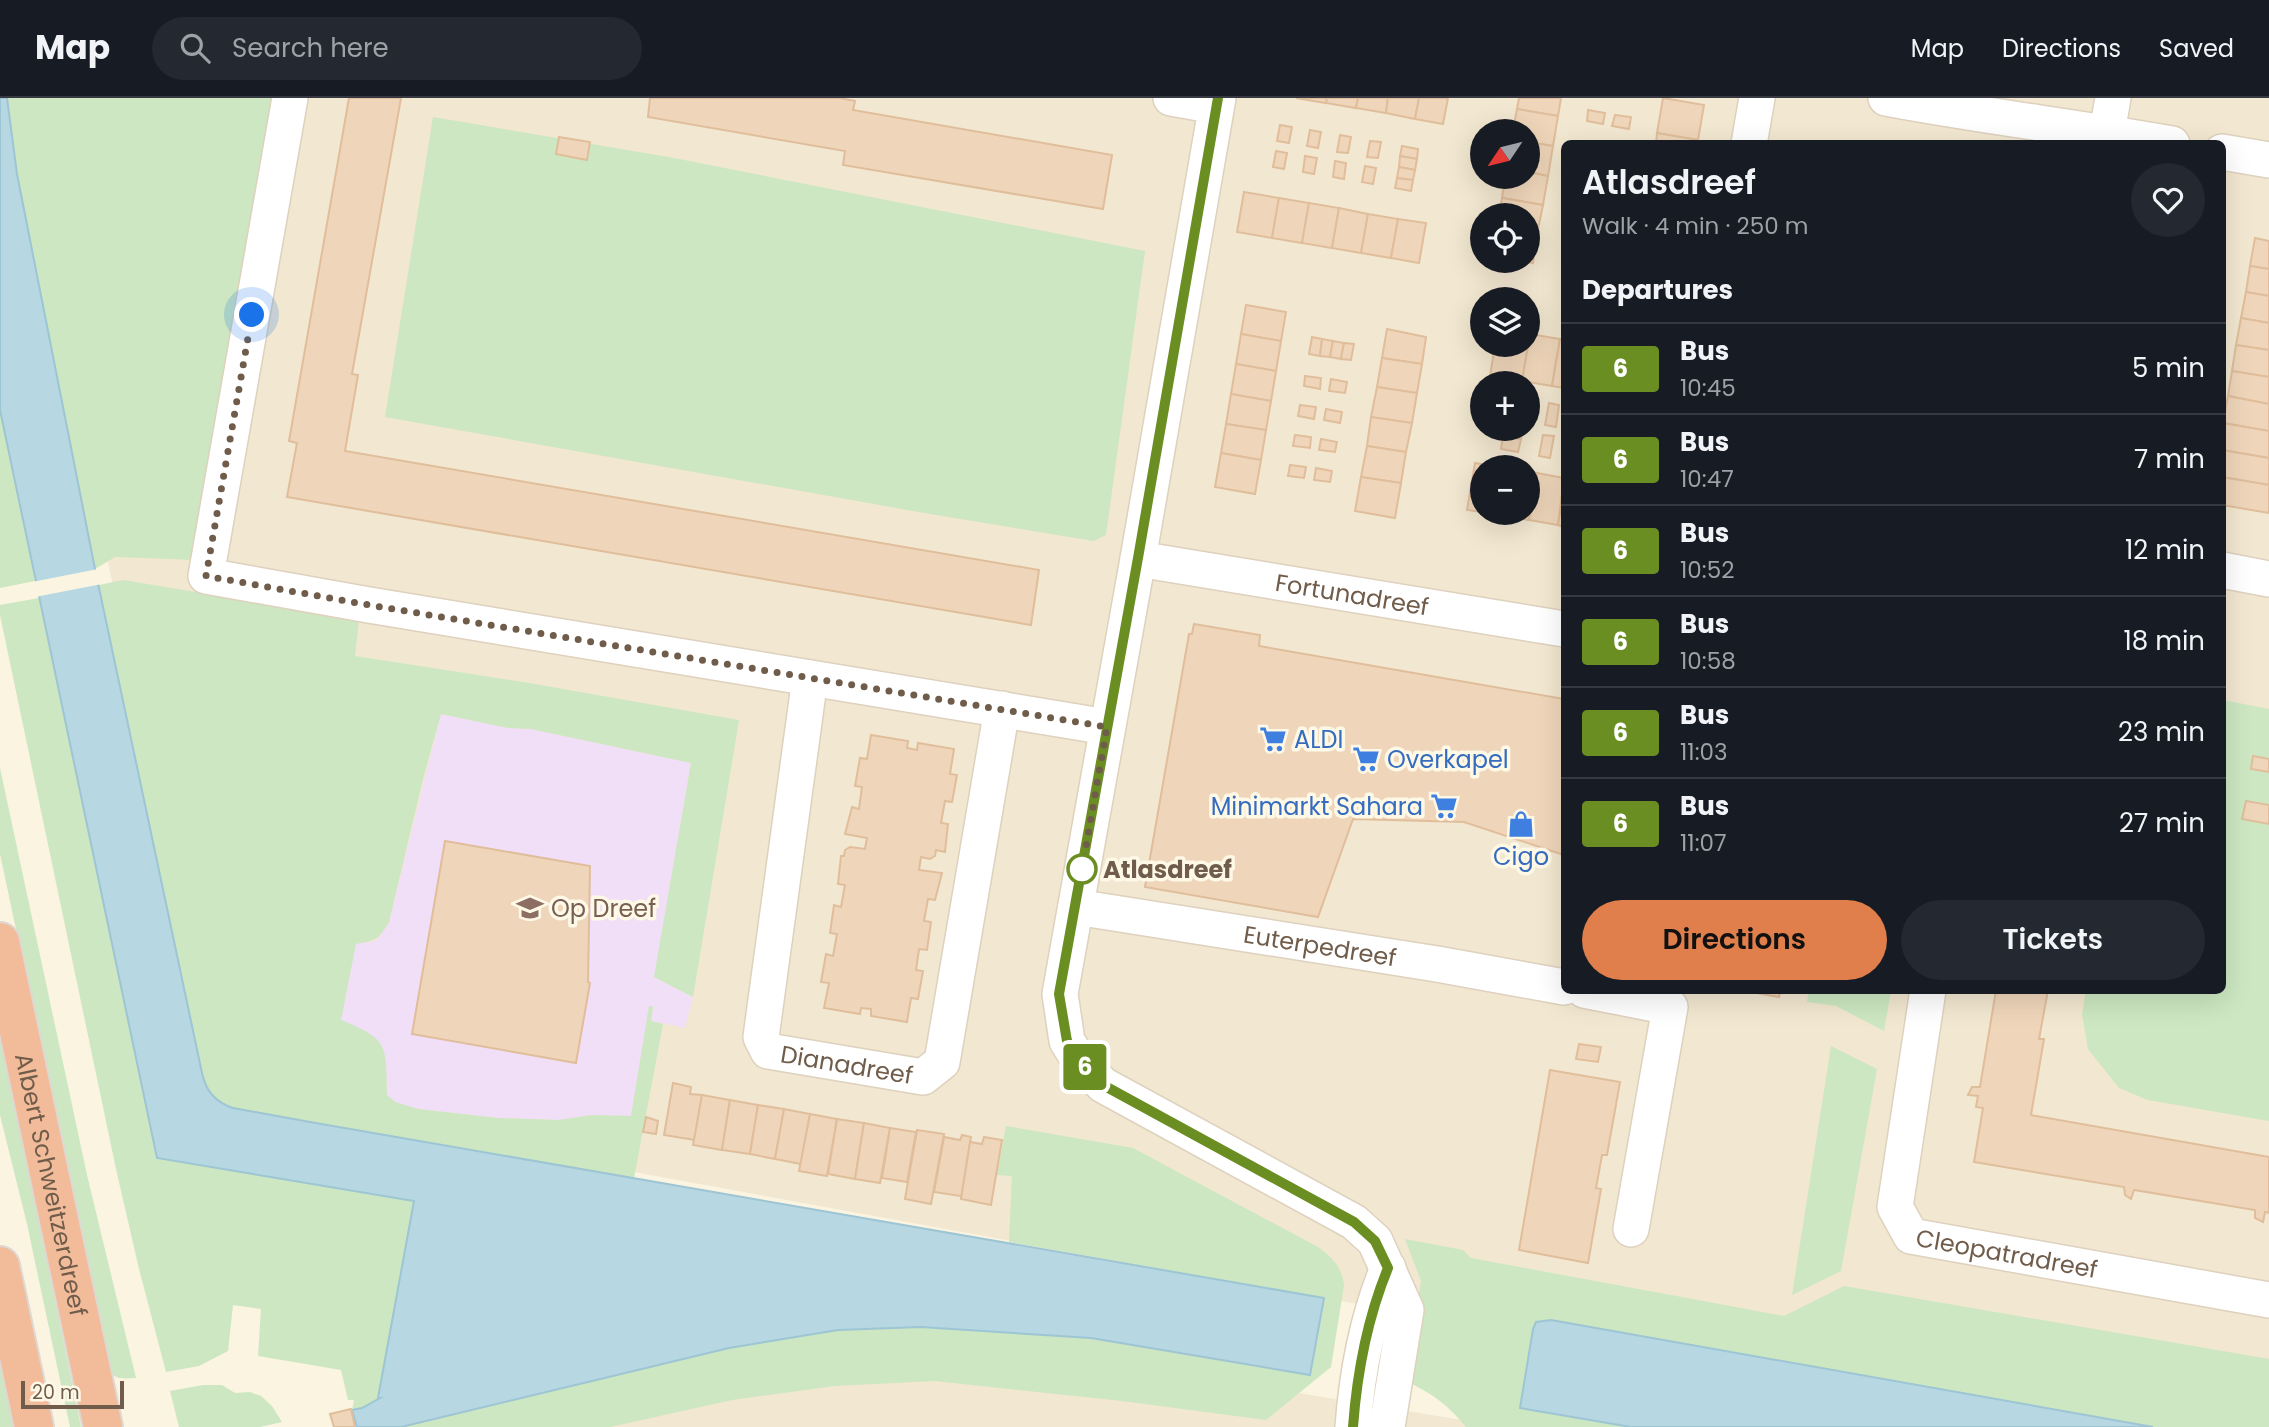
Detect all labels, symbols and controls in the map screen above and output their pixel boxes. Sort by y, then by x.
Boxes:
search box [152,17,642,80]
text: Map [35,24,110,71]
icon: search [176,29,214,67]
text: Search here [232,30,389,66]
text: Map [1911,32,1964,65]
text: Directions [2002,32,2121,65]
text: Saved [2159,32,2234,65]
north arrow [1470,119,1540,189]
map controls [1470,119,1540,525]
text: Atlasdreef [1582,159,1756,206]
button: heart [2131,163,2205,237]
button: locate [1470,203,1540,273]
text: Walk · 4 min · 250 m [1582,210,1808,242]
text: Departures [1582,272,1733,308]
button: layers [1470,287,1540,357]
your location [234,297,269,332]
text: Bus [1680,333,1729,369]
text: 5 min [2132,350,2205,386]
text: 6 [1613,352,1628,385]
button: + [1470,371,1540,441]
text: 10:45 [1680,372,1736,404]
text: Bus [1680,424,1729,460]
text: 7 min [2134,441,2205,477]
text: 6 [1613,443,1628,476]
button: − [1470,455,1540,525]
text: 10:47 [1680,463,1734,495]
text: Bus [1680,515,1729,551]
text: 12 min [2125,532,2205,568]
text: 6 [1613,534,1628,567]
text: 10:52 [1680,554,1734,586]
street label: Fortunadreef [1273,565,1431,623]
text: Bus [1680,606,1729,642]
text: 18 min [2124,623,2205,659]
text: 6 [1613,625,1628,658]
text: 10:58 [1680,645,1736,677]
text: Bus [1680,697,1729,733]
text: 23 min [2118,714,2205,750]
text: 6 [1613,716,1628,749]
place label: ALDI [1294,723,1343,756]
supermarket icon: ALDI [1258,724,1288,754]
text: 11:03 [1680,736,1728,768]
place label: Overkapel [1387,743,1509,776]
supermarket icon: Overkapel [1351,744,1381,774]
text: Bus [1680,788,1729,824]
place label: Minimarkt Sahara [1211,790,1423,823]
supermarket icon: Minimarkt Sahara [1429,791,1459,821]
text: 27 min [2119,805,2205,841]
text: 6 [1613,807,1628,840]
shop icon: Cigo [1506,809,1536,839]
text: 11:07 [1680,827,1727,859]
place label: Cigo [1493,840,1549,873]
place label: Atlasdreef [1103,853,1232,886]
marker: Atlasdreef [1067,854,1097,884]
place label: Op Dreef [551,892,656,925]
school or university icon: Op Dreef [515,893,545,923]
button: Directions [1582,900,1887,980]
button: Tickets [1901,900,2205,980]
street label: Euterpedreef [1241,917,1399,974]
street label: Dianadreef [778,1037,916,1092]
line badge: 6 [1062,1044,1108,1090]
street label: Albert Schweitzerdreef [8,1050,96,1319]
text: 6 [1077,1050,1093,1083]
street label: Cleopatradreef [1913,1221,2100,1286]
scale bar [21,1378,124,1410]
text: 20 m [32,1379,80,1406]

